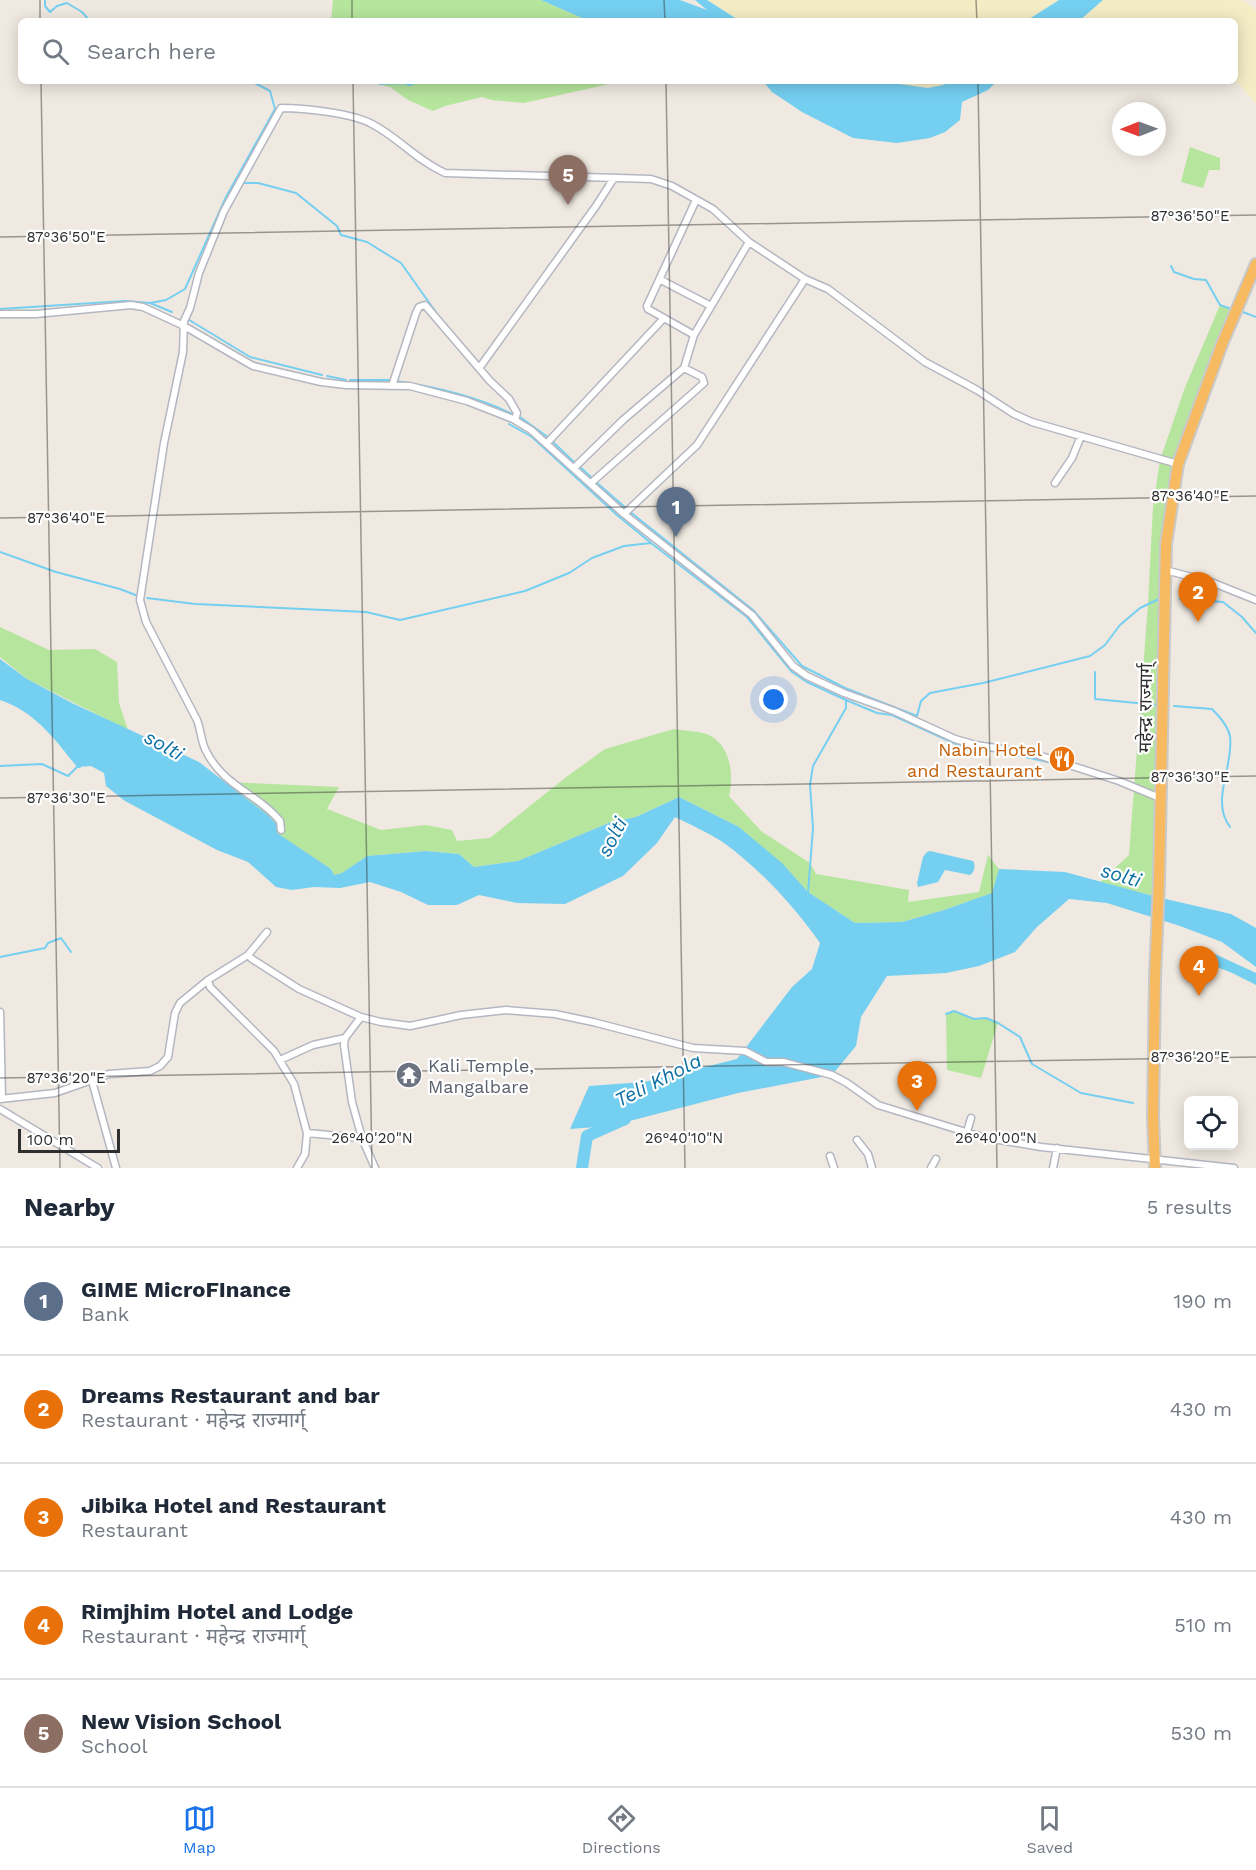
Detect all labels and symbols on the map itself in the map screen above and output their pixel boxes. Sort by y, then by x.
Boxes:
north arrow [1112,102,1166,156]
pin: 5 [548,156,588,205]
text: 87°36'50"E [1150,207,1230,225]
text: 87°36'50"E [26,228,106,246]
text: 87°36'40"E [1151,487,1229,505]
pin: 1 [656,488,696,537]
text: 87°36'40"E [27,509,105,527]
pin: 2 [1178,572,1218,622]
street label: महेन्द्र राज्मार्ग् [1134,660,1157,753]
your location [759,685,788,714]
water label: solti [140,725,188,766]
place label: Nabin Hotel and Restaurant [907,739,1042,781]
restaurant icon: Nabin Hotel and Restaurant [1047,744,1077,774]
text: 87°36'30"E [1150,768,1230,786]
text: 87°36'30"E [26,789,106,807]
water label: solti [592,813,632,861]
water label: solti [1098,858,1145,892]
pin: 4 [1180,946,1218,996]
water label: Teli Khola [611,1048,705,1112]
text: 87°36'20"E [1150,1048,1230,1066]
place label: Kali Temple, Mangalbare [428,1055,534,1097]
temple icon: Kali Temple, Mangalbare [394,1060,424,1090]
pin: 3 [898,1062,936,1111]
text: 87°36'20"E [26,1069,106,1087]
scale bar [18,1126,120,1154]
text: 26°40'20"N [331,1129,413,1147]
text: 26°40'10"N [645,1129,723,1147]
text: 26°40'00"N [955,1129,1037,1147]

